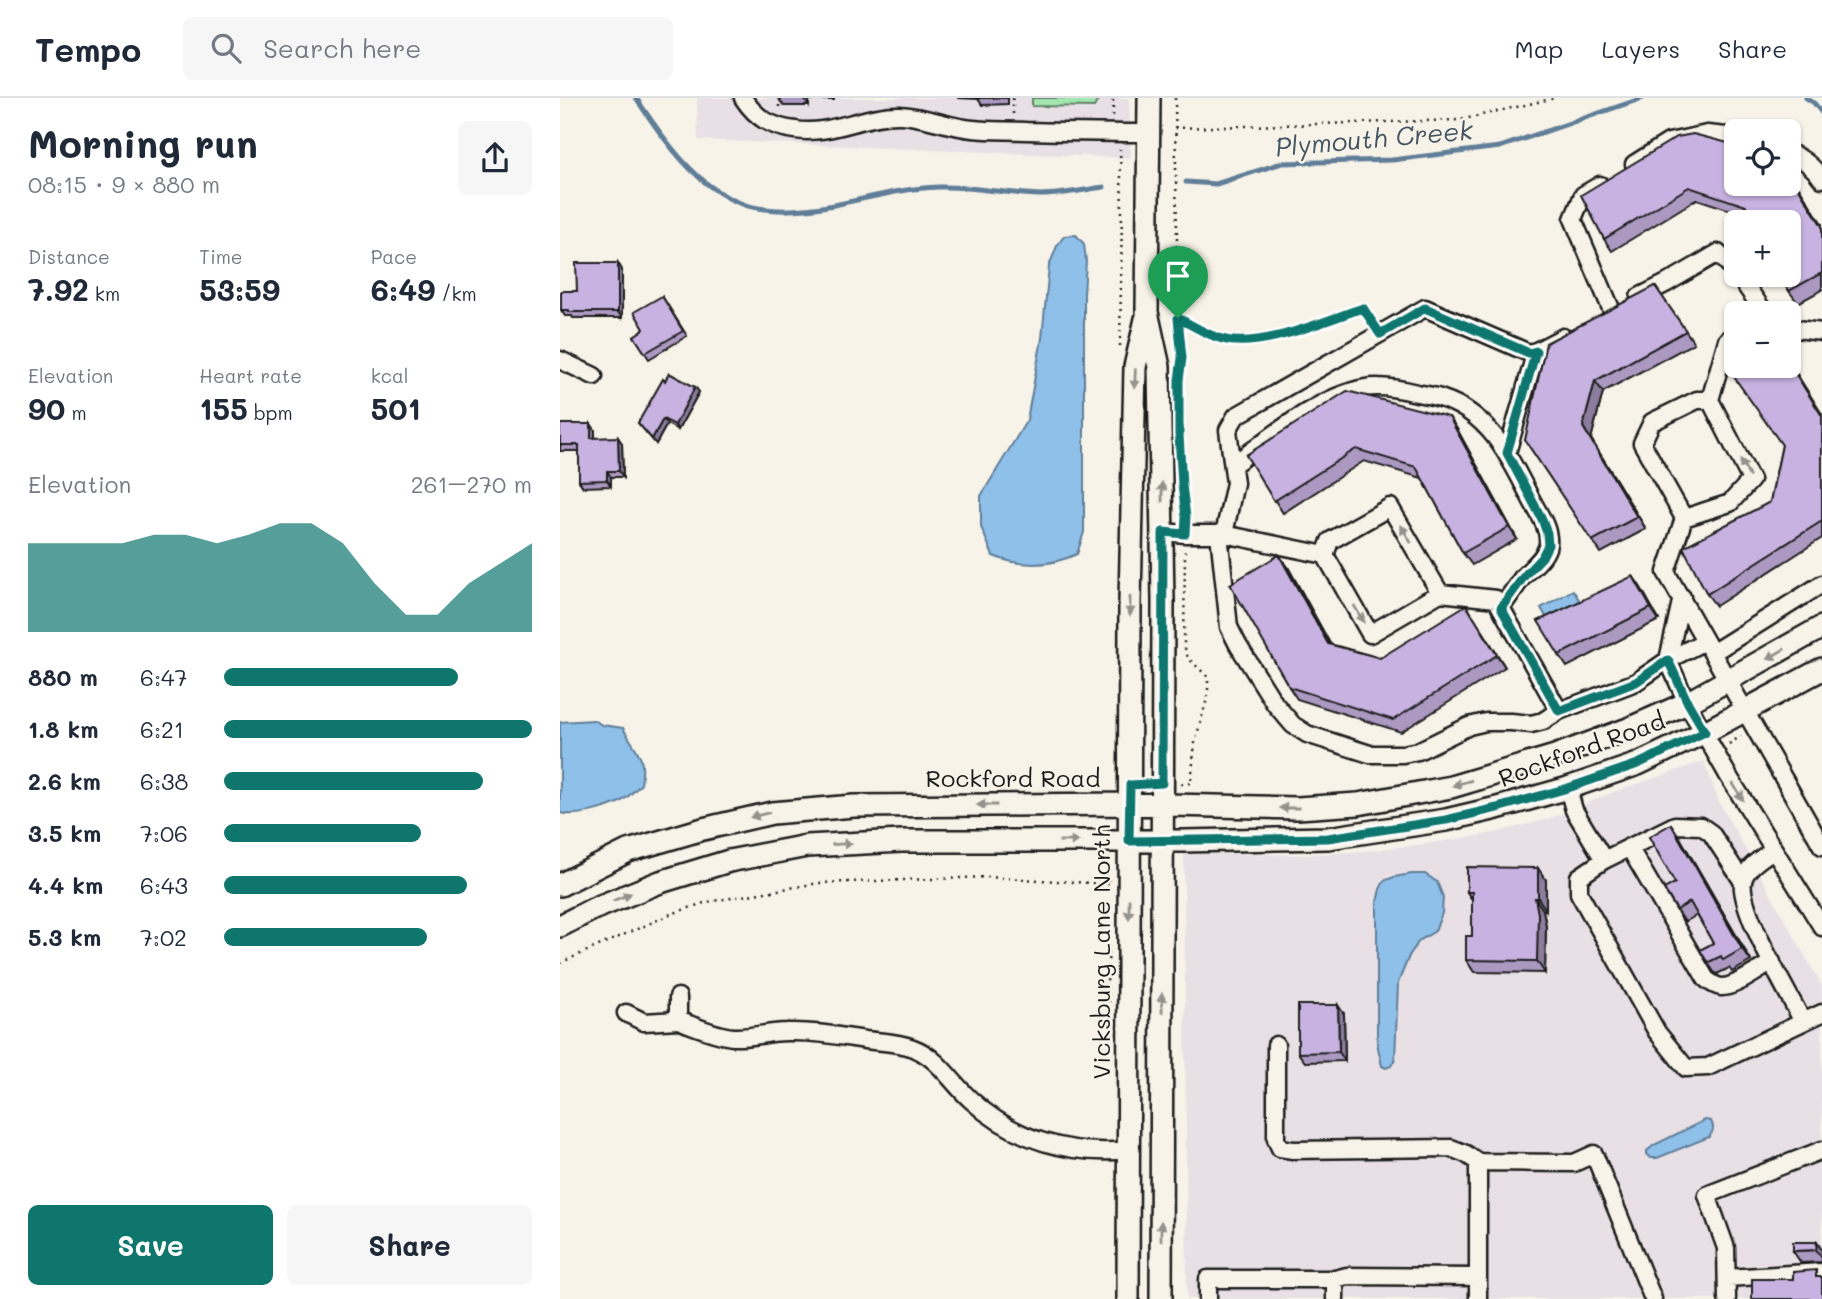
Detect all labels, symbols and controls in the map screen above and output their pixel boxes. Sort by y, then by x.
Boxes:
search box [183,17,673,80]
text: Tempo [35,27,141,70]
icon: search [207,29,245,67]
text: Search here [263,31,421,65]
text: Map [1515,33,1563,64]
text: Layers [1601,33,1680,64]
text: Share [1718,33,1787,64]
water label: Plymouth Creek [1274,112,1475,164]
text: Morning run [28,118,258,168]
map controls [1724,119,1801,378]
button: locate [1724,119,1801,196]
button: share [458,121,532,195]
text: 08:15 · 9 × 880 m [28,169,220,199]
button: + [1724,210,1801,287]
text: Distance [28,244,110,269]
text: Time [199,244,243,269]
text: Pace [371,244,417,269]
pin [1148,246,1208,318]
icon: arrive [1159,257,1197,295]
text: 7.92 [28,269,89,309]
text: 53:59 [199,269,280,309]
text: 6:49 [371,269,435,309]
text: km [89,281,120,306]
text: /km [435,281,477,306]
button: − [1724,301,1801,378]
text: Elevation [28,363,113,388]
text: Heart rate [199,363,302,388]
text: kcal [371,363,409,388]
one-way arrow [1129,368,1140,390]
text: 90 [28,388,65,428]
text: 155 [199,388,248,428]
text: 501 [371,388,421,428]
text: m [65,400,87,425]
text: bpm [248,400,293,425]
one-way arrow [1739,458,1750,478]
text: Elevation [28,469,131,499]
text: 261–270 m [411,469,532,499]
one-way arrow [1156,481,1167,503]
one-way arrow [1400,524,1412,543]
one-way arrow [1124,595,1136,617]
one-way arrow [1353,605,1365,624]
one-way arrow [1766,648,1785,660]
text: 880 m [28,662,98,692]
text: 6:47 [140,662,187,692]
street label: Rockford Road [1494,704,1669,793]
text: 1.8 km [28,714,98,744]
text: 6:21 [140,714,184,744]
street label: Rockford Road [926,762,1100,793]
text: 2.6 km [28,766,101,796]
text: 6:38 [140,766,188,796]
one-way arrow [1451,779,1472,789]
one-way arrow [1732,782,1744,801]
one-way arrow [975,800,997,811]
one-way arrow [1278,802,1300,814]
one-way arrow [749,810,771,821]
text: 3.5 km [28,818,101,848]
text: 7:06 [140,818,188,848]
street label: Vicksburg Lane North [1085,825,1116,1079]
one-way arrow [1058,835,1080,847]
one-way arrow [831,839,853,850]
text: 4.4 km [28,870,103,900]
text: 6:43 [140,870,188,900]
one-way arrow [611,892,632,903]
one-way arrow [1123,898,1135,920]
text: 5.3 km [28,922,101,952]
text: 7:02 [140,922,187,952]
one-way arrow [1156,992,1168,1014]
button: Save [28,1205,273,1285]
button: Share [287,1205,532,1285]
one-way arrow [1155,1220,1167,1242]

